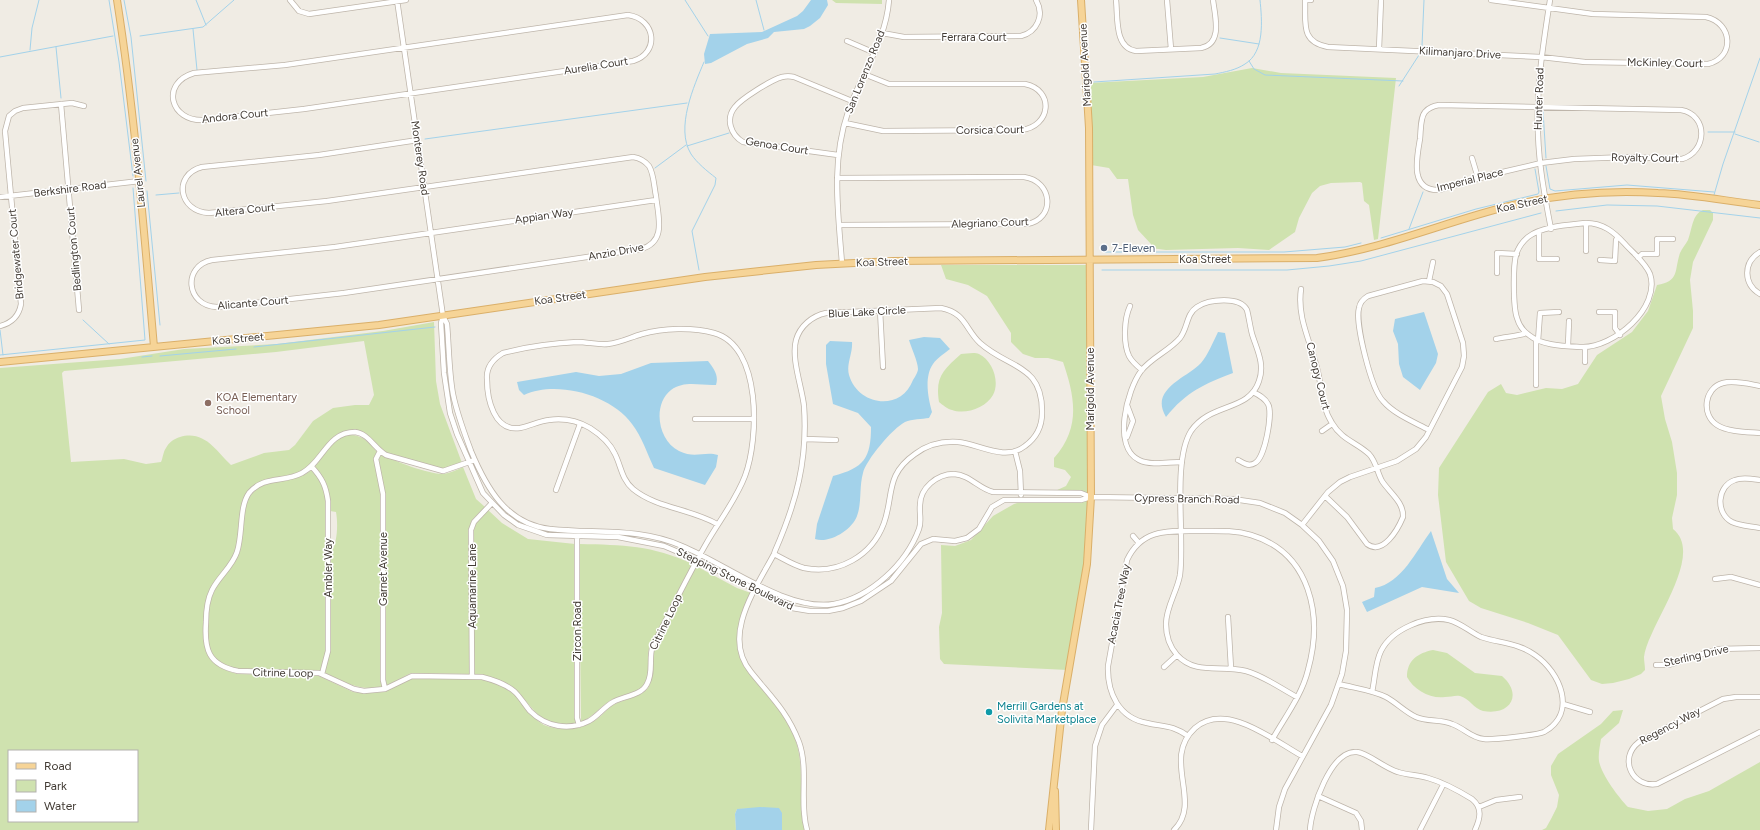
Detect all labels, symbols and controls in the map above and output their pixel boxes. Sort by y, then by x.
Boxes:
street label: Marigold Avenue [1076,23,1094,107]
street label: San Lorenzo Road [842,28,888,116]
street label: Ferrara Court [941,31,1007,44]
street label: Kilimanjaro Drive [1419,44,1501,62]
street label: Aurelia Court [563,55,629,77]
street label: McKinley Court [1627,56,1703,70]
street label: Hunter Road [1531,68,1547,130]
street label: Andora Court [201,106,269,126]
street label: Monterey Road [408,120,432,196]
street label: Corsica Court [956,123,1024,137]
street label: Genoa Court [745,135,809,157]
street label: Laurel Avenue [128,138,148,208]
street label: Royalty Court [1611,151,1679,165]
street label: Imperial Place [1435,165,1505,195]
street label: Berkshire Road [33,178,107,200]
street label: Koa Street [1495,192,1549,216]
street label: Altera Court [214,200,276,220]
street label: Appian Way [514,205,574,227]
street label: Bedlington Court [64,206,84,292]
street label: Bridgewater Court [6,208,26,300]
street label: Alegriano Court [951,215,1029,231]
street label: Anzio Drive [587,241,645,263]
place label: 7-Eleven [1112,242,1155,255]
marker: 7-Eleven [1099,243,1109,253]
street label: Koa Street [1179,253,1231,266]
street label: Koa Street [856,255,908,269]
street label: Koa Street [533,288,587,308]
street label: Alicante Court [217,293,289,313]
street label: Blue Lake Circle [828,303,906,321]
street label: Koa Street [211,330,265,348]
street label: Canopy Court [1303,341,1333,411]
street label: Marigold Avenue [1084,348,1097,430]
place label: KOA Elementary School [216,391,297,417]
marker: KOA Elementary School [203,398,213,408]
street label: Cypress Branch Road [1134,492,1240,506]
street label: Garnet Avenue [377,532,390,606]
street label: Ambler Way [322,538,335,598]
street label: Aquamarine Lane [466,543,479,629]
street label: Stepping Stone Boulevard [674,545,796,613]
street label: Acacia Tree Way [1105,563,1133,645]
street label: Citrine Loop [647,591,685,652]
street label: Zircon Road [571,601,584,661]
street label: Sterling Drive [1662,642,1730,670]
street label: Citrine Loop [253,666,314,680]
place label: Merrill Gardens at Solivita Marketplace [997,700,1096,726]
street label: Regency Way [1637,704,1703,748]
marker: Merrill Gardens at Solivita Marketplace [984,707,994,717]
legend [8,750,138,822]
text: Road [44,759,72,773]
text: Park [44,779,67,793]
text: Water [44,799,76,813]

